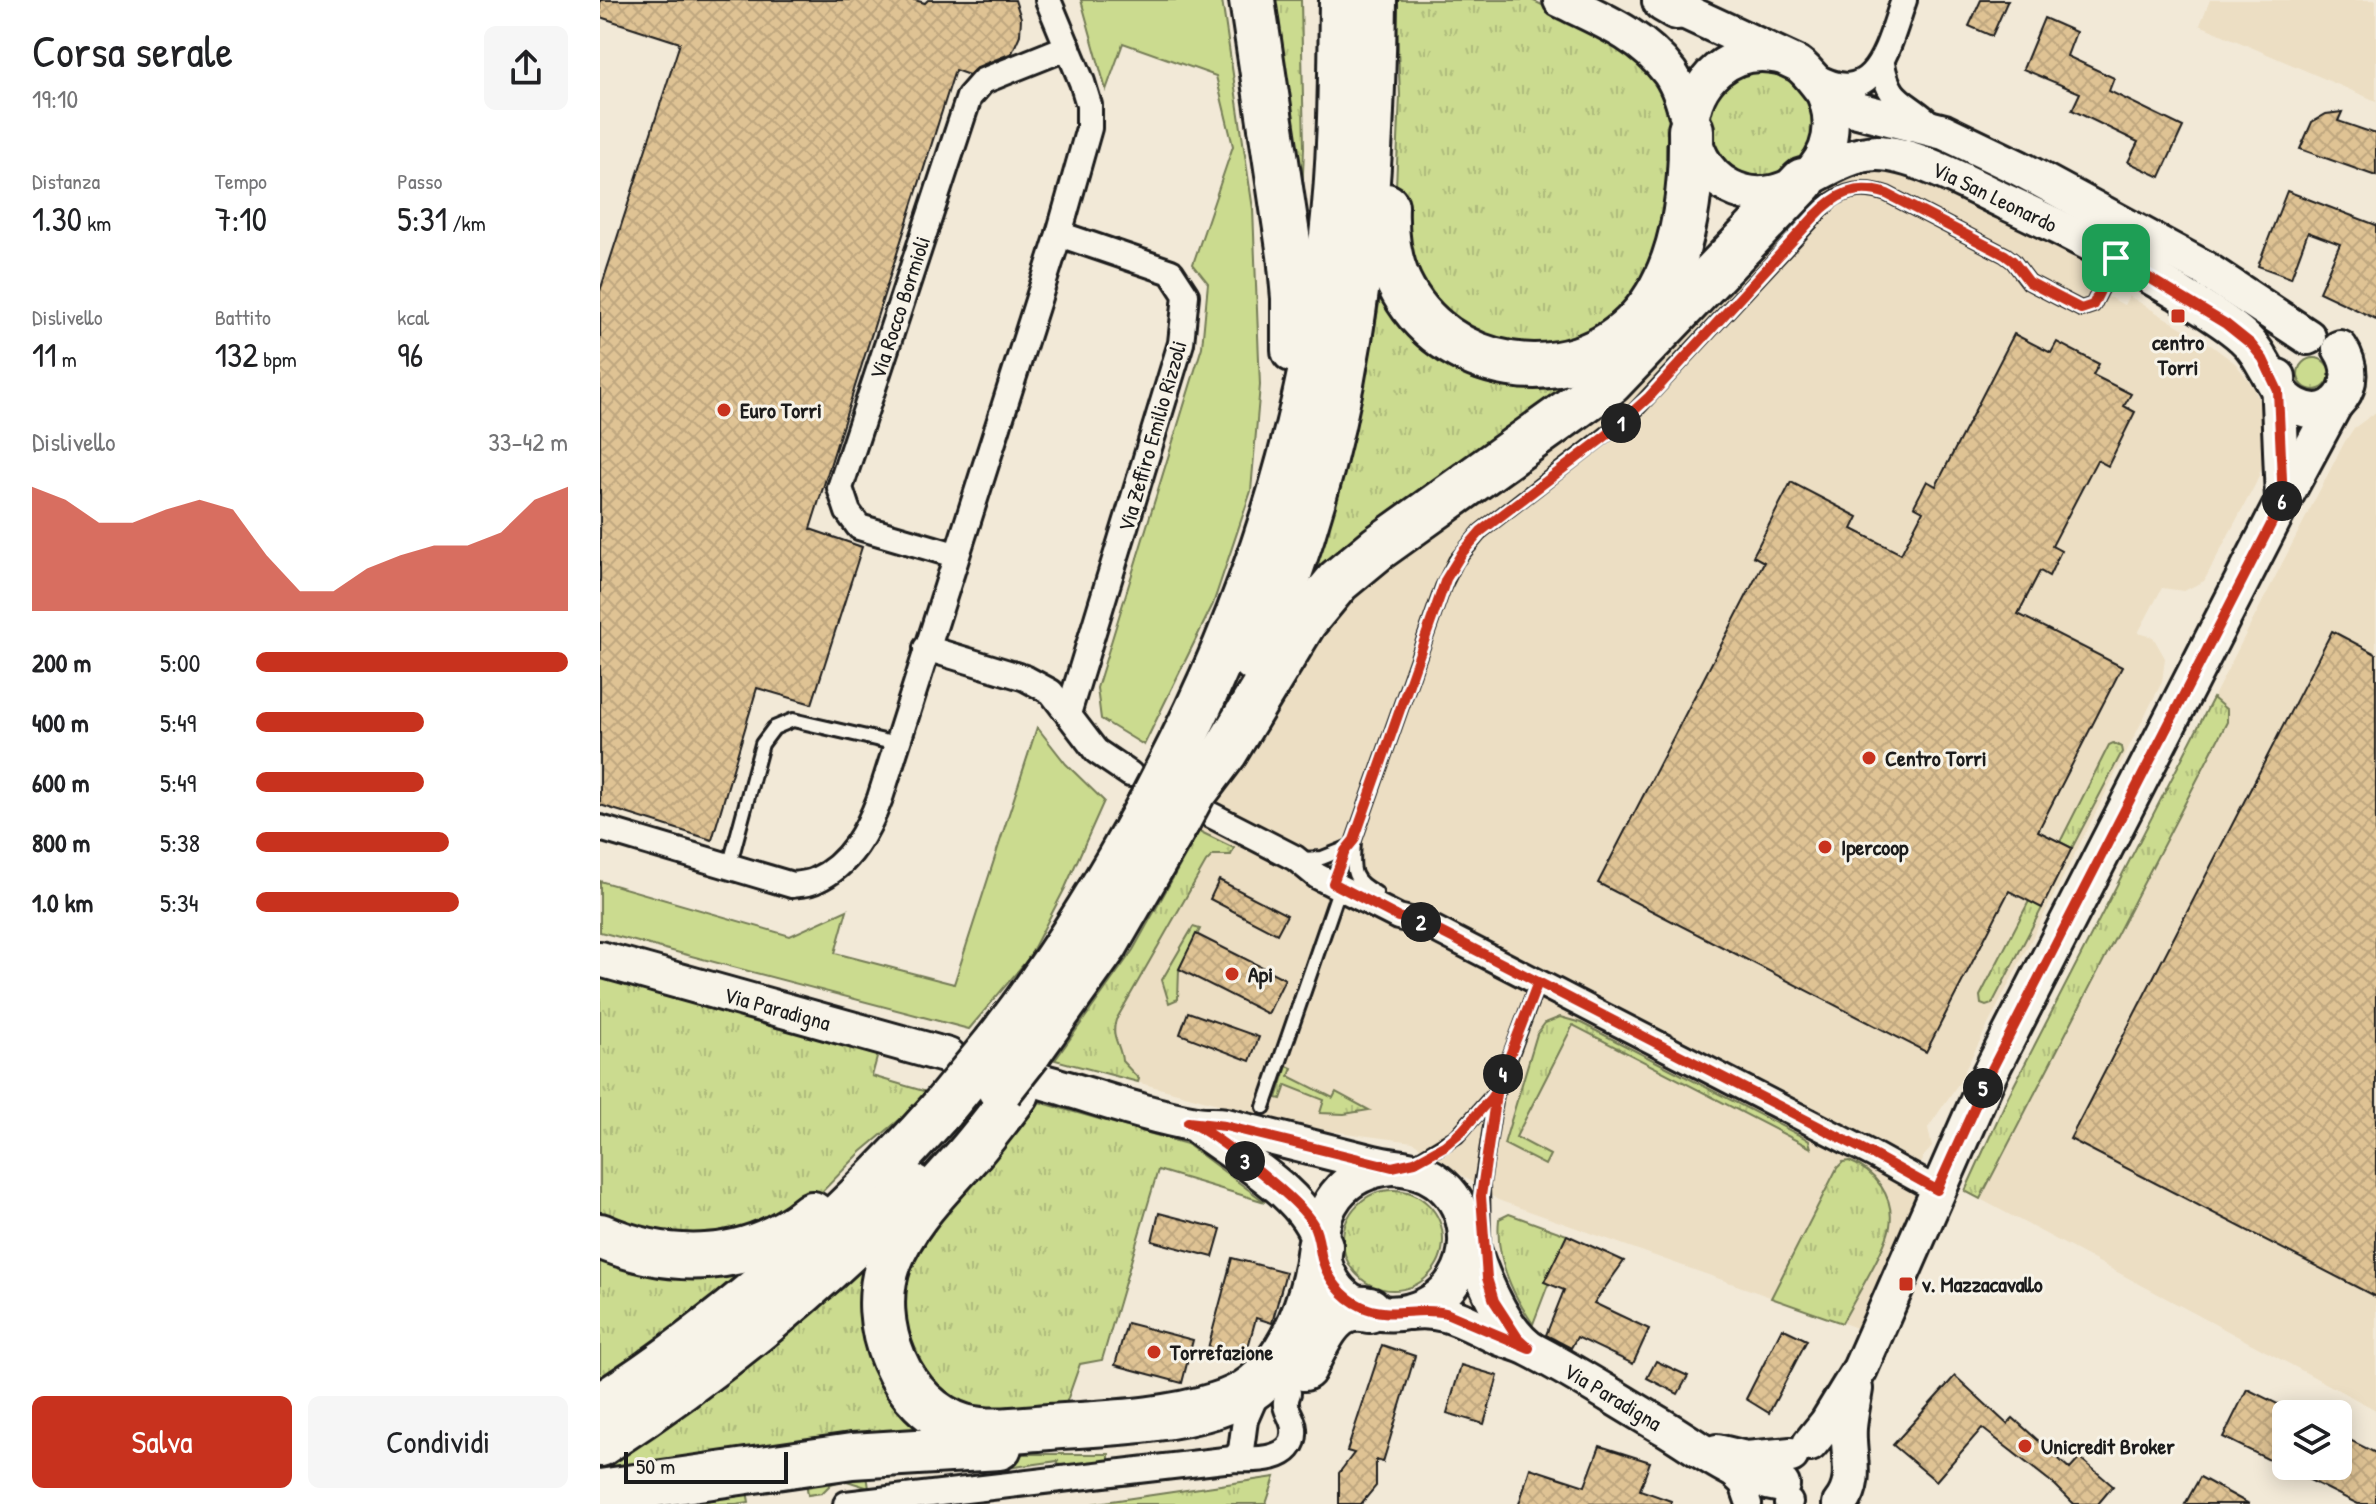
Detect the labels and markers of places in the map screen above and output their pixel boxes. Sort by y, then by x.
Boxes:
pin [2082,224,2150,292]
marker: centro Torri [2169,307,2187,325]
place label: centro Torri [2152,327,2204,382]
place label: Euro Torri [740,395,822,425]
marker: Euro Torri [715,401,733,419]
pin: 1 [1601,403,1641,443]
pin: 6 [2262,481,2302,521]
place label: Centro Torri [1885,743,1987,773]
marker: Centro Torri [1860,749,1878,767]
place label: Ipercoop [1841,832,1909,863]
marker: Ipercoop [1816,838,1834,856]
pin: 2 [1401,902,1441,942]
place label: Api [1248,959,1273,990]
marker: Api [1223,965,1241,983]
pin: 4 [1483,1054,1523,1094]
pin: 5 [1963,1068,2003,1108]
pin: 3 [1225,1141,1265,1181]
place label: v. Mazzacavallo [1922,1269,2043,1299]
marker: v. Mazzacavallo [1897,1275,1915,1293]
place label: Torrefazione [1169,1337,1274,1367]
marker: Torrefazione [1145,1343,1163,1361]
place label: Unicredit Broker [2041,1431,2175,1461]
marker: Unicredit Broker [2016,1437,2034,1455]

